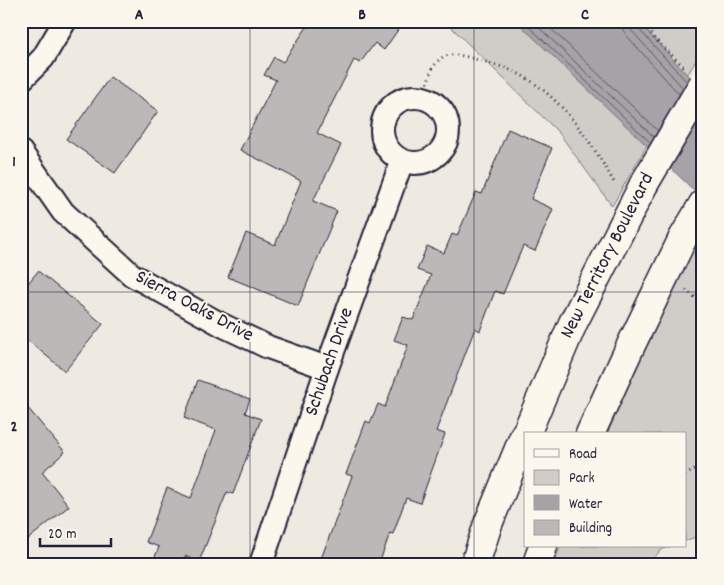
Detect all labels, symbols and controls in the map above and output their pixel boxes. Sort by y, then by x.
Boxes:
text: A [135,4,144,27]
text: B [358,4,366,27]
text: C [581,4,589,27]
text: 1 [12,151,16,174]
street label: New Territory Boulevard [554,168,662,344]
street label: Sierra Oaks Drive [130,264,258,350]
street label: Schubach Drive [298,304,362,420]
text: 2 [11,416,18,439]
legend [524,432,686,548]
text: Road [569,444,597,466]
text: Park [569,468,595,490]
text: Water [569,494,603,516]
scale bar [40,515,111,547]
text: Building [569,518,612,540]
text: 20 m [48,524,76,546]

